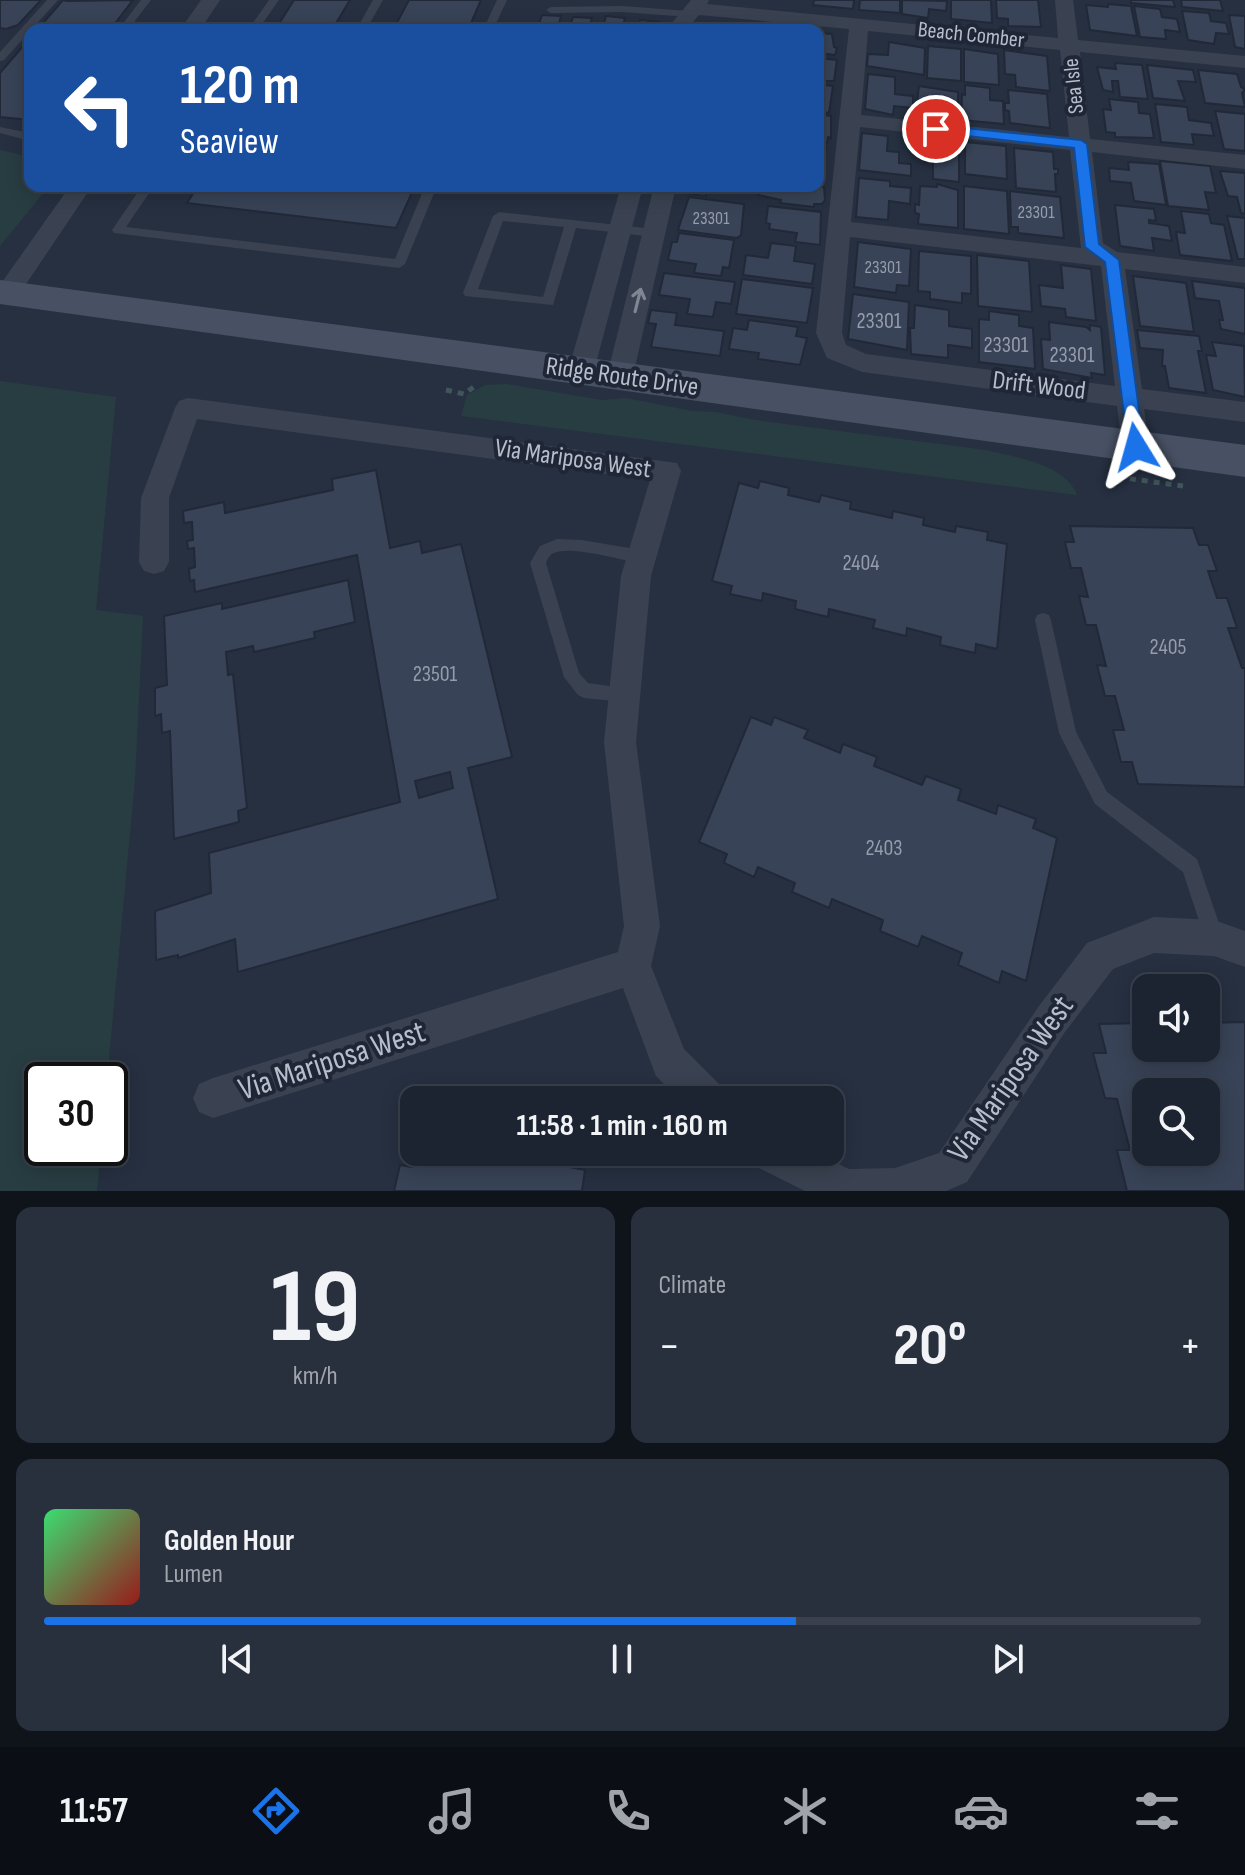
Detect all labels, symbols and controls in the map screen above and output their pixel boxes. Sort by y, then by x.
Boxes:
street label: Beach Comber [916,16,1026,54]
text: 120 m [180,53,300,120]
icon: left [48,56,152,160]
street label: Sea Isle [1058,57,1090,115]
pin [902,95,970,163]
icon: arrive [914,107,958,151]
text: Seaview [180,121,279,164]
house number: 23301 [1018,202,1055,223]
house number: 23301 [693,208,730,229]
house number: 23301 [865,257,902,278]
one-way arrow [631,288,646,314]
house number: 23301 [856,308,902,335]
house number: 23301 [983,332,1029,359]
house number: 23301 [1049,342,1095,369]
street label: Ridge Route Drive [544,351,700,403]
street label: Drift Wood [991,365,1087,407]
position arrow [1094,405,1178,489]
street label: Via Mariposa West [493,433,653,485]
house number: 2404 [842,550,880,577]
house number: 2405 [1150,634,1187,661]
house number: 23501 [413,661,458,688]
house number: 2403 [865,835,903,862]
map controls [1132,974,1220,1166]
button: sound [1132,974,1220,1062]
street label: Via Mariposa West [939,988,1083,1170]
street label: Via Mariposa West [234,1012,430,1110]
speed limit sign: 30 [24,1062,128,1166]
button: search [1132,1078,1220,1166]
text: 11:58 · 1 min · 160 m [516,1108,728,1144]
text: 19 [270,1246,360,1371]
text: Climate [659,1270,726,1301]
text: 20° [893,1310,967,1382]
text: − [659,1320,680,1373]
text: + [1179,1320,1201,1373]
text: km/h [293,1361,338,1392]
text: Golden Hour [164,1523,294,1559]
text: Lumen [164,1559,223,1590]
icon: previous [215,1637,259,1681]
icon: pause [600,1637,644,1681]
icon: next [986,1637,1030,1681]
icon: directions [248,1783,304,1839]
icon: music [424,1783,480,1839]
icon: phone [600,1783,656,1839]
icon: climate [777,1783,833,1839]
icon: car [953,1783,1009,1839]
icon: filters [1129,1783,1185,1839]
text: 11:57 [60,1790,128,1833]

